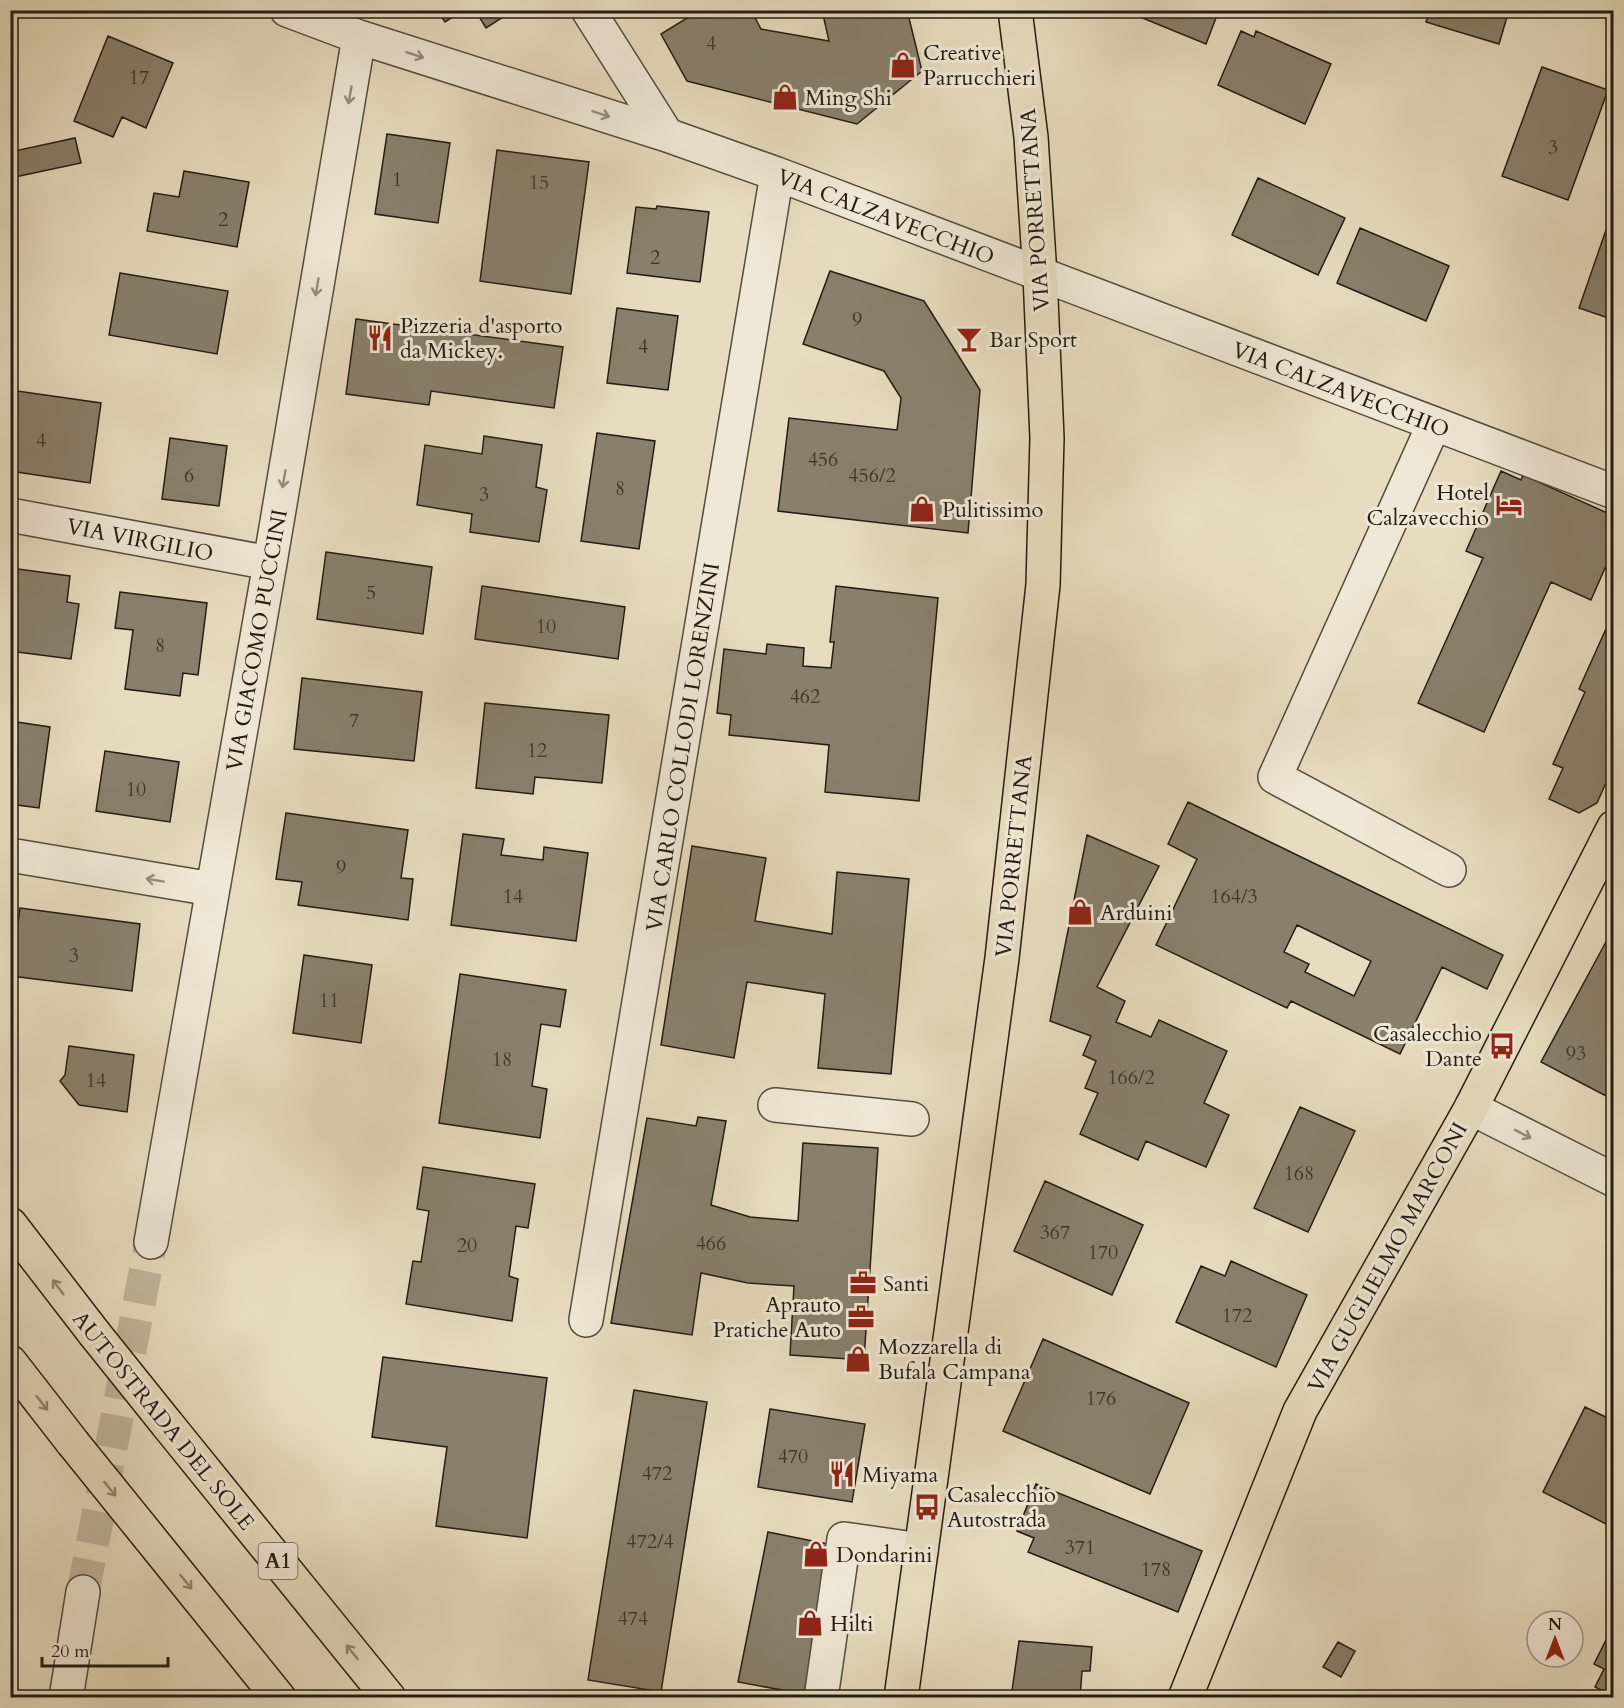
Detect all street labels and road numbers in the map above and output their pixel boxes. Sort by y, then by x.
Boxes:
street label: VIA PORRETTANA [1013,107,1057,313]
street label: VIA CALZAVECCHIO [773,162,999,272]
street label: VIA CALZAVECCHIO [1228,335,1454,445]
street label: VIA GIACOMO PUCCINI [219,507,295,774]
street label: VIA VIRGILIO [64,511,216,569]
street label: VIA CARLO COLLODI LORENZINI [639,560,727,934]
street label: VIA PORRETTANA [988,753,1040,959]
street label: VIA GUGLIELMO MARCONI [1301,1117,1475,1398]
street label: AUTOSTRADA DEL SOLE [65,1305,261,1536]
road number: A1 [258,1543,298,1579]

